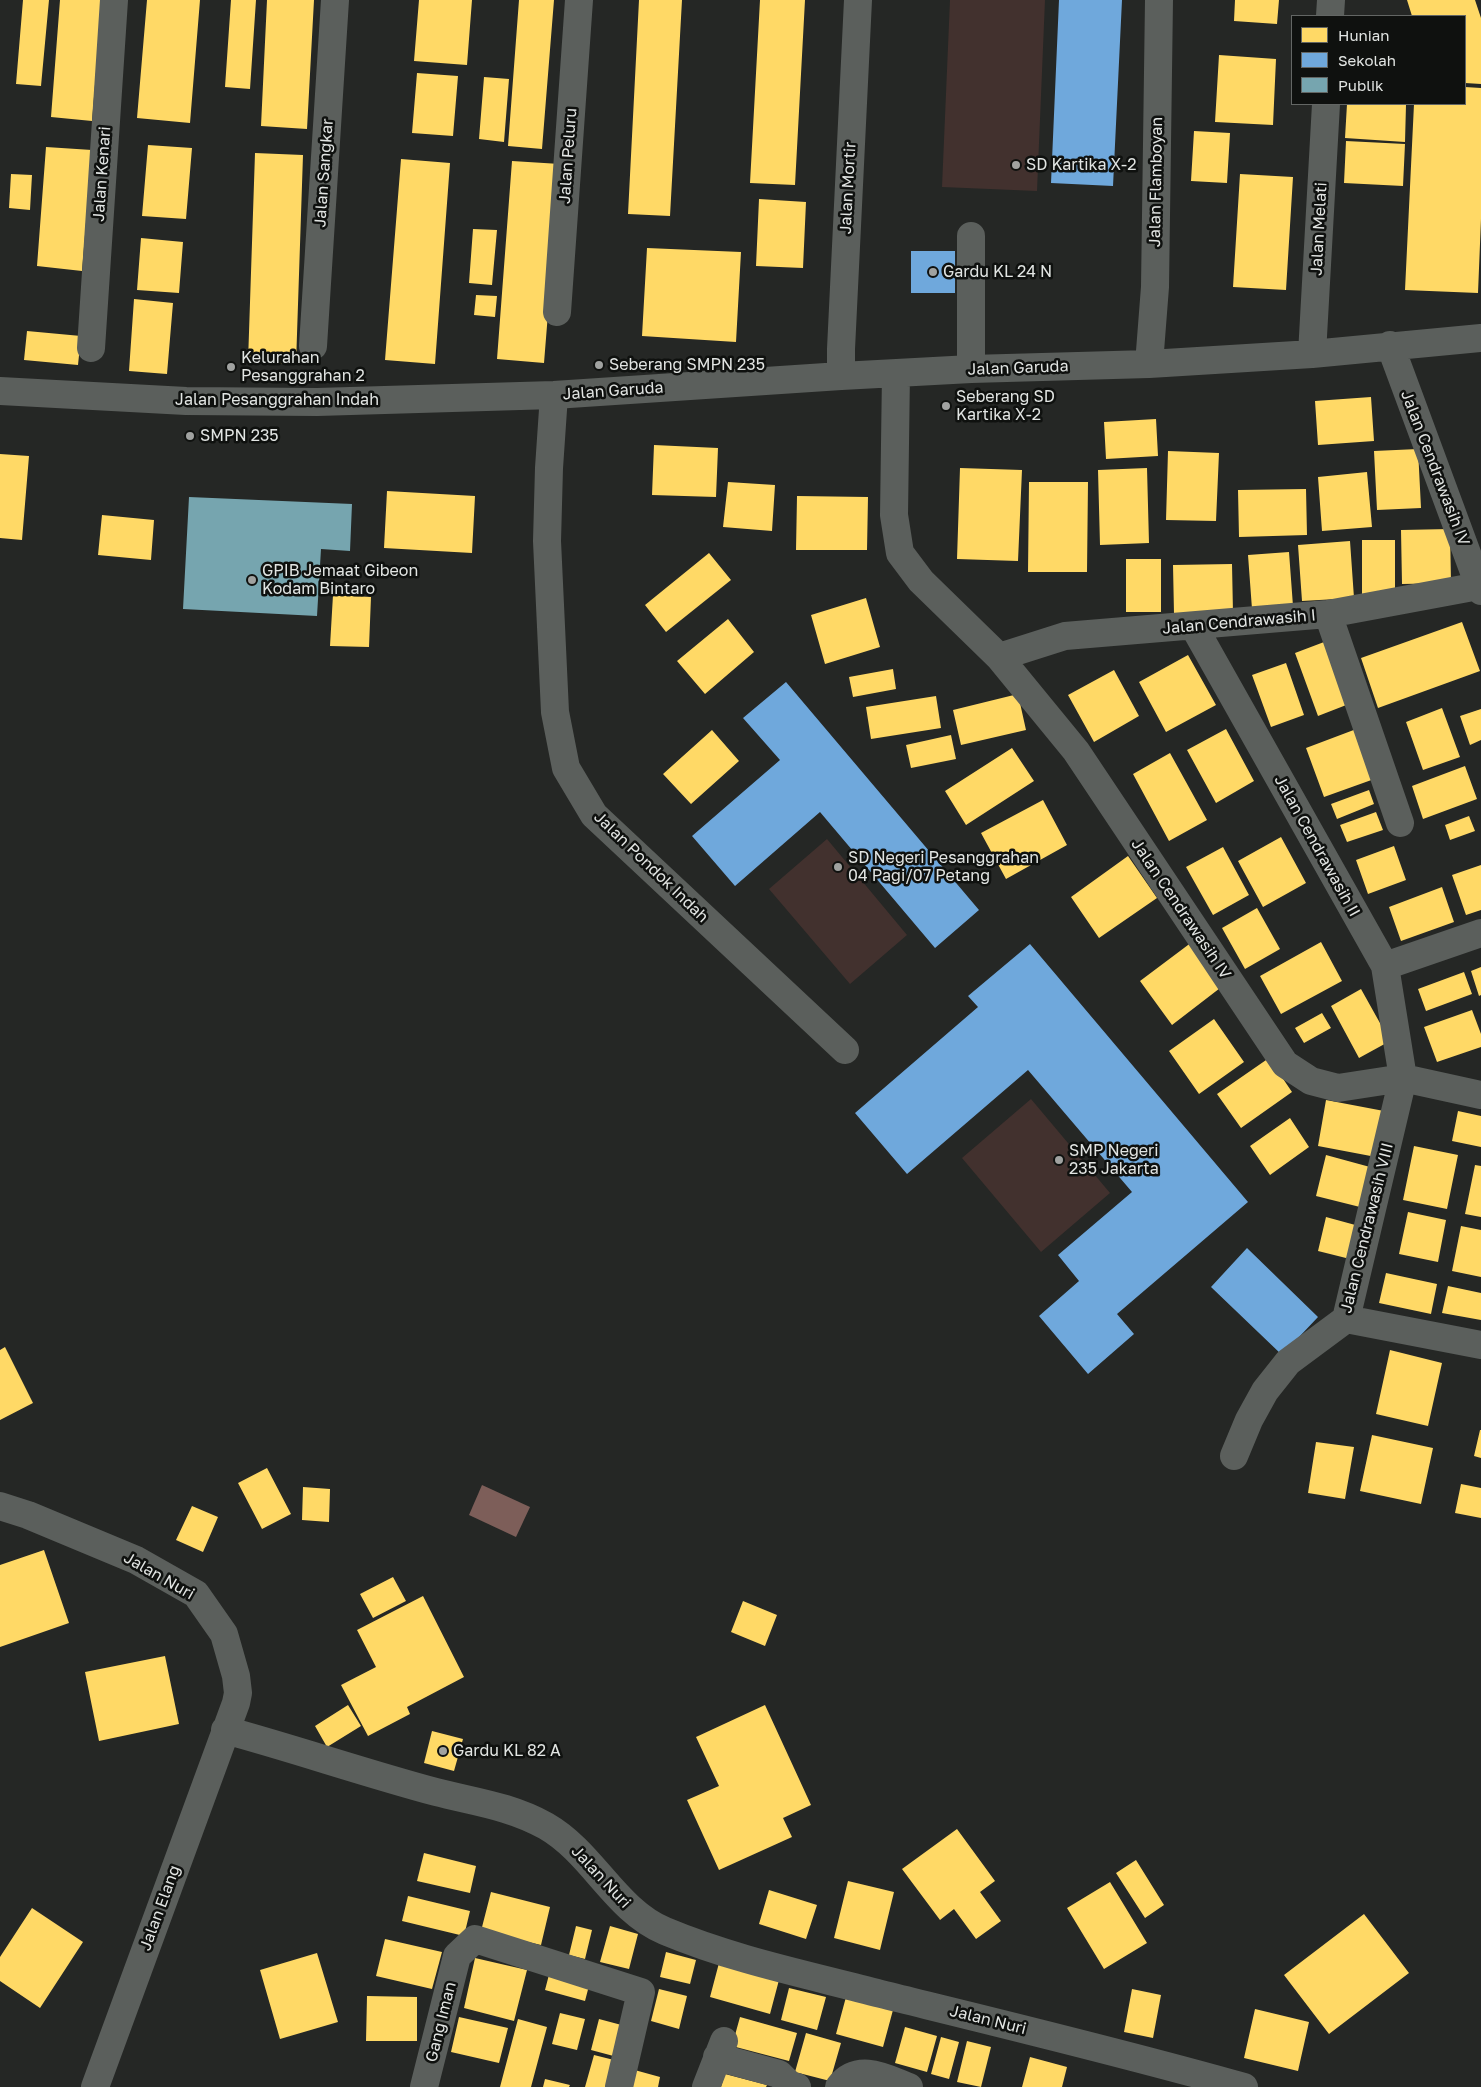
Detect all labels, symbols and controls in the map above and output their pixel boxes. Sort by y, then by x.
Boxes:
legend [1291,15,1466,105]
text: Hunian [1338,26,1389,44]
text: Sekolah [1338,51,1396,69]
text: Publik [1338,76,1383,94]
street label: Jalan Peluru [555,107,581,205]
street label: Jalan Flamboyan [1145,117,1167,247]
street label: Jalan Sangkar [311,118,337,228]
street label: Jalan Kenari [89,126,115,222]
street label: Jalan Mortir [836,141,860,235]
place label: SD Kartika X-2 [1026,155,1136,175]
marker: SD Kartika X-2 [1010,159,1022,171]
street label: Jalan Melati [1307,182,1331,276]
place label: Gardu KL 24 N [943,262,1052,282]
marker: Gardu KL 24 N [927,266,939,278]
place label: Kelurahan Pesanggrahan 2 [241,348,365,386]
place label: Seberang SMPN 235 [609,355,765,375]
street label: Jalan Garuda [967,357,1069,379]
marker: Seberang SMPN 235 [593,359,605,371]
marker: Kelurahan Pesanggrahan 2 [225,361,237,373]
street label: Jalan Garuda [562,378,664,404]
place label: Seberang SD Kartika X-2 [956,387,1055,425]
street label: Jalan Cendrawasih IV [1397,388,1473,548]
street label: Jalan Pesanggrahan Indah [175,390,379,410]
marker: Seberang SD Kartika X-2 [940,400,952,412]
place label: SMPN 235 [200,426,279,446]
marker: SMPN 235 [184,430,196,442]
place label: GPIB Jemaat Gibeon Kodam Bintaro [262,561,418,599]
marker: GPIB Jemaat Gibeon Kodam Bintaro [246,574,258,586]
street label: Jalan Cendrawasih I [1161,606,1317,638]
street label: Jalan Cendrawasih II [1270,772,1364,920]
street label: Jalan Pondok Indah [590,807,712,927]
street label: Jalan Cendrawasih IV [1127,835,1235,983]
place label: SD Negeri Pesanggrahan 04 Pagi/07 Petang [848,848,1039,886]
marker: SD Negeri Pesanggrahan 04 Pagi/07 Petang [832,861,844,873]
place label: SMP Negeri 235 Jakarta [1069,1141,1159,1179]
street label: Jalan Cendrawasih VIII [1337,1141,1397,1315]
marker: SMP Negeri 235 Jakarta [1053,1154,1065,1166]
street label: Jalan Nuri [120,1548,198,1604]
place label: Gardu KL 82 A [453,1741,561,1761]
marker: Gardu KL 82 A [437,1745,449,1757]
street label: Jalan Nuri [567,1842,635,1912]
street label: Jalan Elang [136,1863,184,1953]
street label: Gang Iman [422,1980,460,2064]
street label: Jalan Nuri [948,2001,1028,2039]

